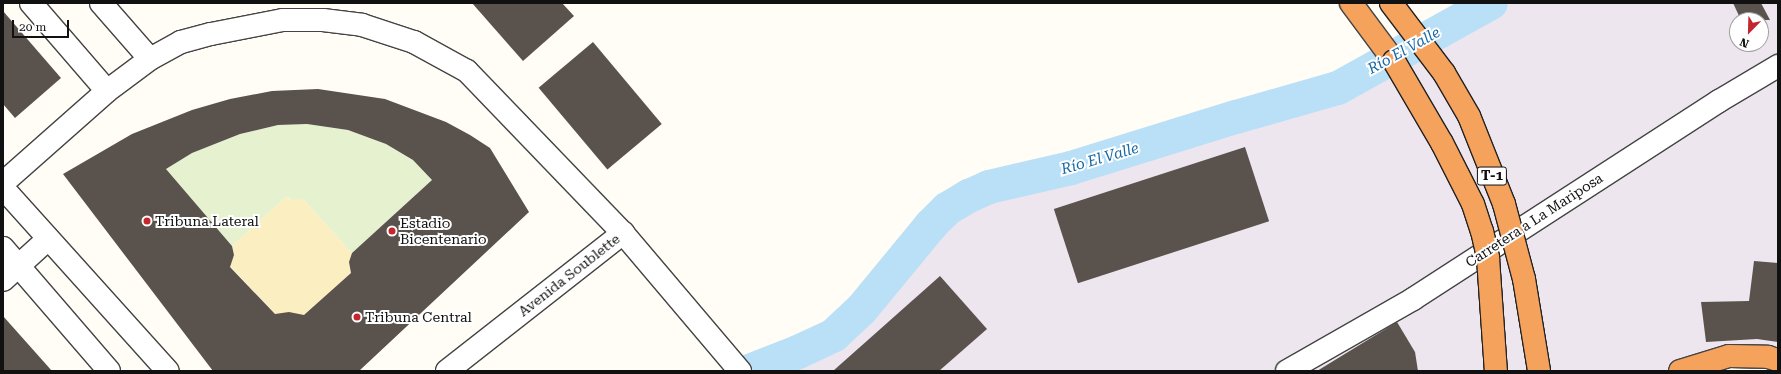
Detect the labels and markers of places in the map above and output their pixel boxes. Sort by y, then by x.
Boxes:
place label: Tribuna Lateral [155,213,259,229]
place label: Estadio Bicentenario [400,215,487,248]
marker: Tribuna Lateral [142,216,152,226]
marker: Estadio Bicentenario [387,226,397,236]
place label: Tribuna Central [365,309,472,325]
marker: Tribuna Central [352,312,362,322]

